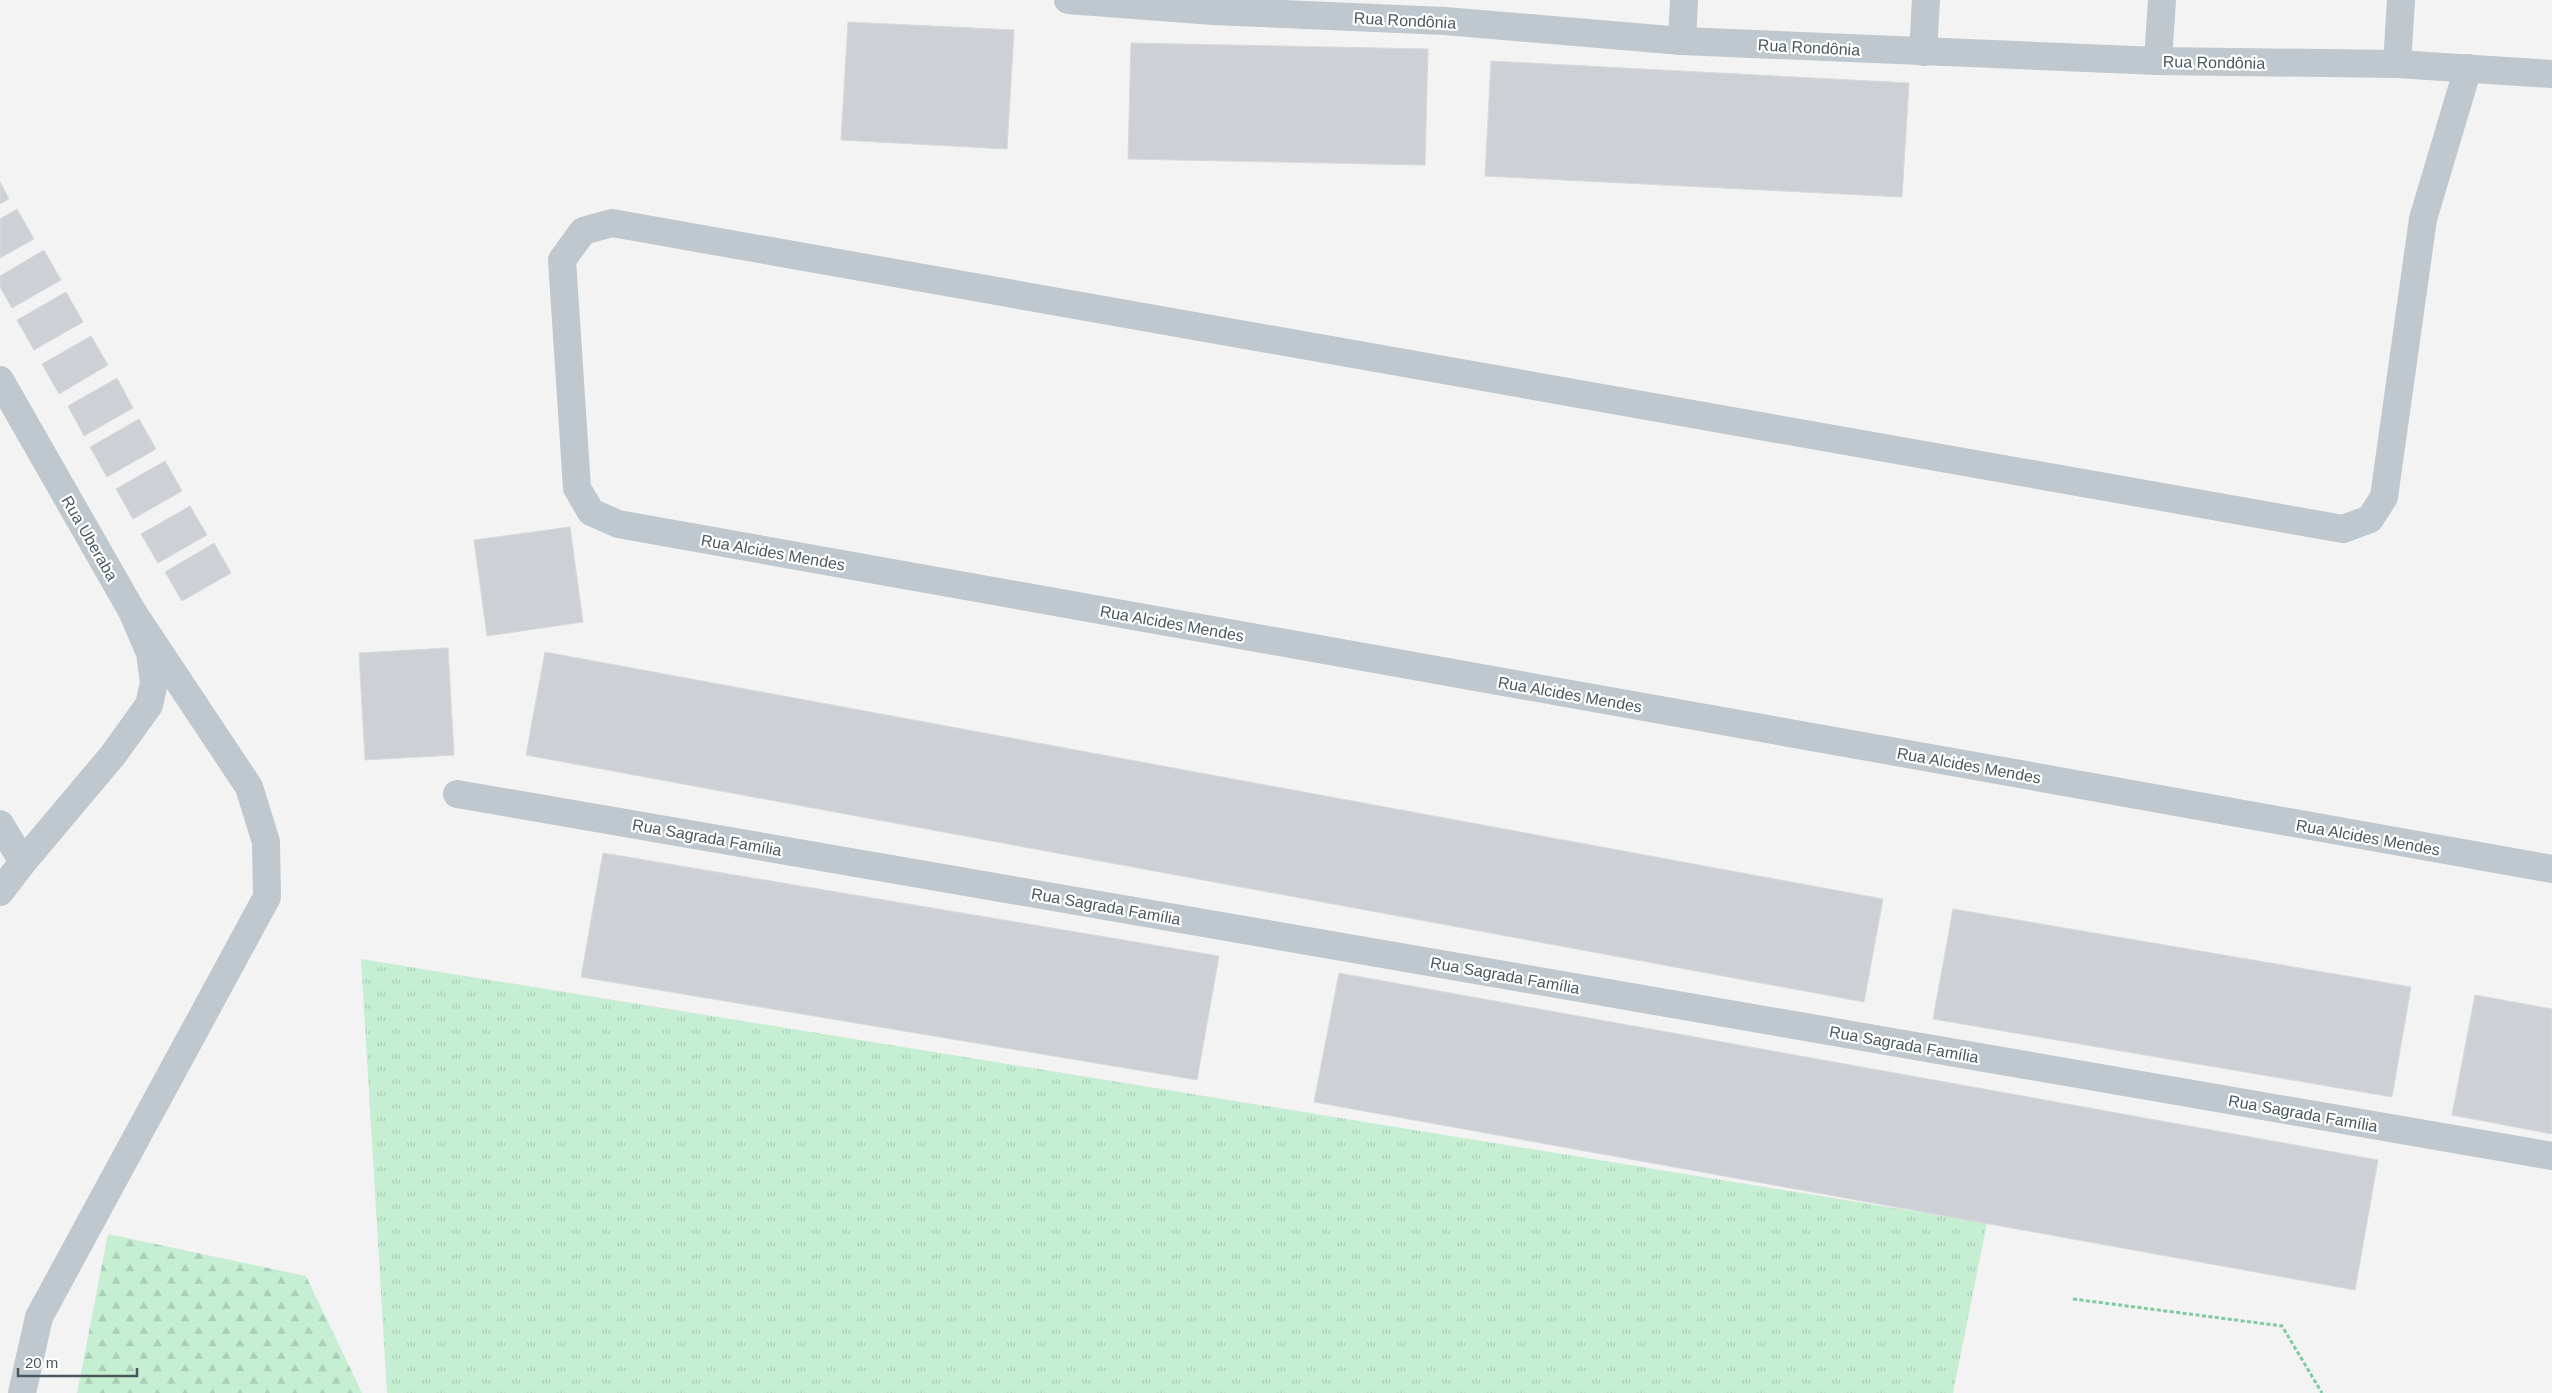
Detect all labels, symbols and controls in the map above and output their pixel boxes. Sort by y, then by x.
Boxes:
street label: Rua Rondônia [1353,9,1457,32]
street label: Rua Rondônia [1757,36,1861,59]
street label: Rua Rondônia [2163,53,2265,72]
street label: Rua Uberaba [58,493,121,584]
street label: Rua Alcides Mendes [700,531,846,574]
street label: Rua Alcides Mendes [1099,602,1245,645]
street label: Rua Alcides Mendes [1497,673,1643,716]
street label: Rua Alcides Mendes [1896,744,2042,787]
street label: Rua Sagrada Família [631,816,783,859]
street label: Rua Alcides Mendes [2295,816,2441,859]
street label: Rua Sagrada Família [1030,885,1182,928]
street label: Rua Sagrada Família [1429,954,1581,997]
street label: Rua Sagrada Família [1828,1023,1980,1066]
street label: Rua Sagrada Família [2227,1092,2379,1135]
scale bar [18,1346,136,1378]
text: 20 m [25,1354,58,1371]

